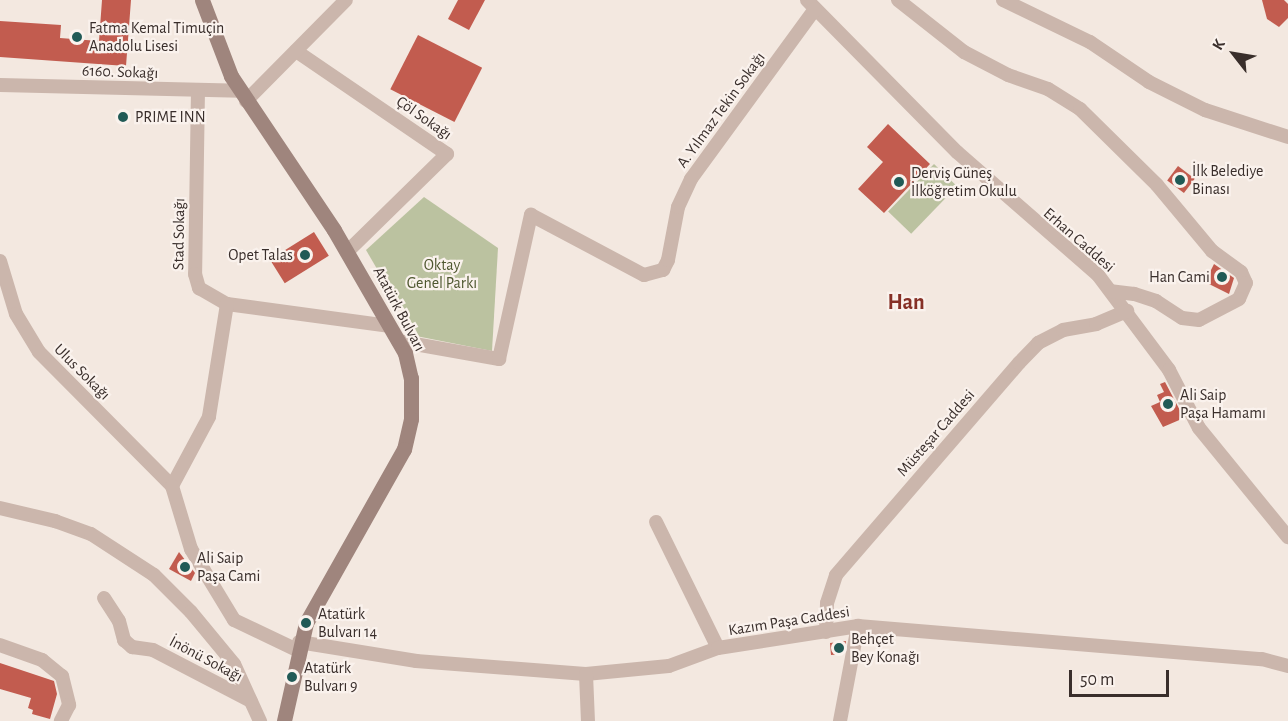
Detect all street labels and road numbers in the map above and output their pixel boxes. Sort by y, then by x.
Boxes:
street label: A. Yılmaz Tekin Sokağı [673,48,769,172]
street label: 6160. Sokağı [81,61,159,83]
street label: Çöl Sokağı [392,92,456,144]
street label: Stad Sokağı [169,198,189,270]
street label: Erhan Caddesi [1039,204,1119,276]
street label: Atatürk Bulvarı [369,263,429,355]
street label: Ulus Sokağı [50,340,114,404]
street label: Müsteşar Caddesi [893,386,979,480]
street label: Kazım Paşa Caddesi [727,602,851,640]
street label: İnönü Sokağı [166,632,246,686]

